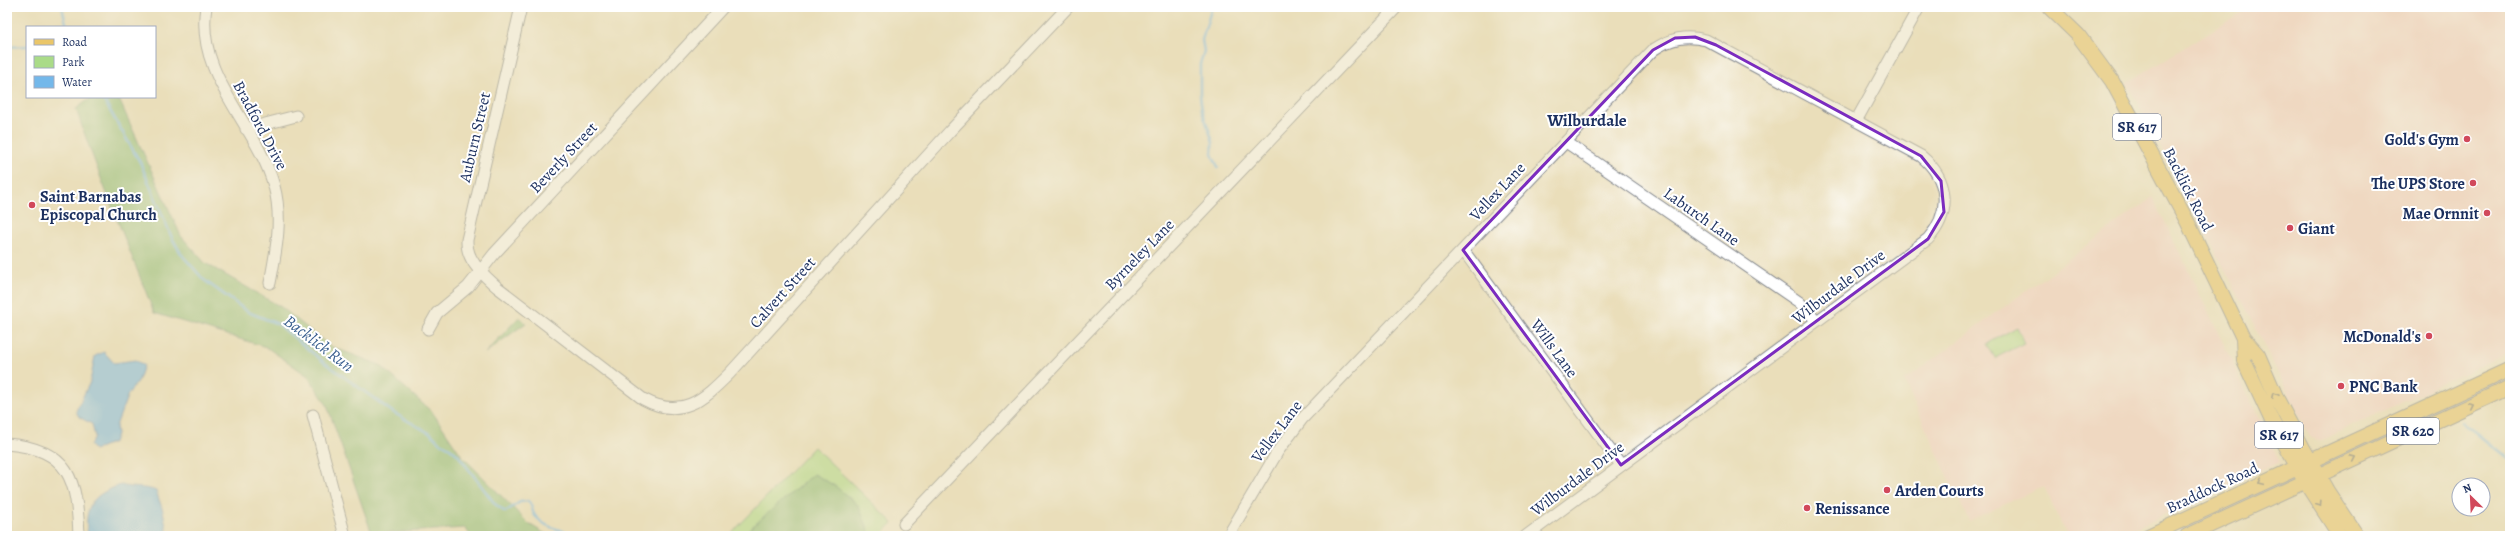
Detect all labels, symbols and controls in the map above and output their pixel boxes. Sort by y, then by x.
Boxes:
legend [26,26,156,98]
text: Road [62,34,88,50]
text: Park [62,54,85,70]
text: Water [61,74,92,90]
street label: Bradford Drive [227,77,293,174]
street label: Auburn Street [454,90,496,185]
district label: Wilburdale [1546,109,1627,132]
road number: SR 617 [2113,114,2161,140]
street label: Beverly Street [525,117,603,198]
place label: Gold's Gym [2385,129,2460,151]
marker: Gold's Gym [2462,134,2472,144]
street label: Backlick Road [2158,144,2219,236]
street label: Vellex Lane [1464,158,1531,226]
place label: The UPS Store [2371,173,2465,195]
marker: The UPS Store [2468,178,2478,188]
street label: Laburch Lane [1659,182,1744,251]
place label: Saint Barnabas Episcopal Church [40,186,157,226]
marker: Saint Barnabas Episcopal Church [27,200,37,210]
place label: Mae Ornnit [2403,203,2480,225]
marker: Mae Ornnit [2482,208,2492,218]
street label: Byrneley Lane [1100,214,1179,295]
place label: Giant [2298,218,2336,240]
marker: Giant [2285,223,2295,233]
street label: Wilburdale Drive [1787,244,1890,330]
street label: Calvert Street [745,252,821,333]
water label: Backlick Run [279,310,358,377]
street label: Wills Lane [1525,314,1583,382]
place label: McDonald's [2343,326,2421,348]
marker: McDonald's [2424,331,2434,341]
place label: PNC Bank [2349,376,2418,398]
marker: PNC Bank [2336,381,2346,391]
one-way arrow [2272,392,2280,400]
street label: Vellex Lane [1246,396,1307,468]
one-way arrow [2468,401,2475,409]
road number: SR 620 [2387,418,2439,444]
road number: SR 617 [2255,422,2303,448]
street label: Wilburdale Drive [1526,436,1629,522]
one-way arrow [2350,455,2357,463]
street label: Braddock Road [2163,457,2262,519]
north arrow [2451,477,2491,517]
one-way arrow [2258,478,2265,486]
place label: Arden Courts [1894,480,1984,502]
text: N [2460,480,2474,497]
marker: Arden Courts [1882,485,1892,495]
place label: Renissance [1815,498,1890,520]
one-way arrow [2314,500,2322,507]
marker: Renissance [1802,503,1812,513]

